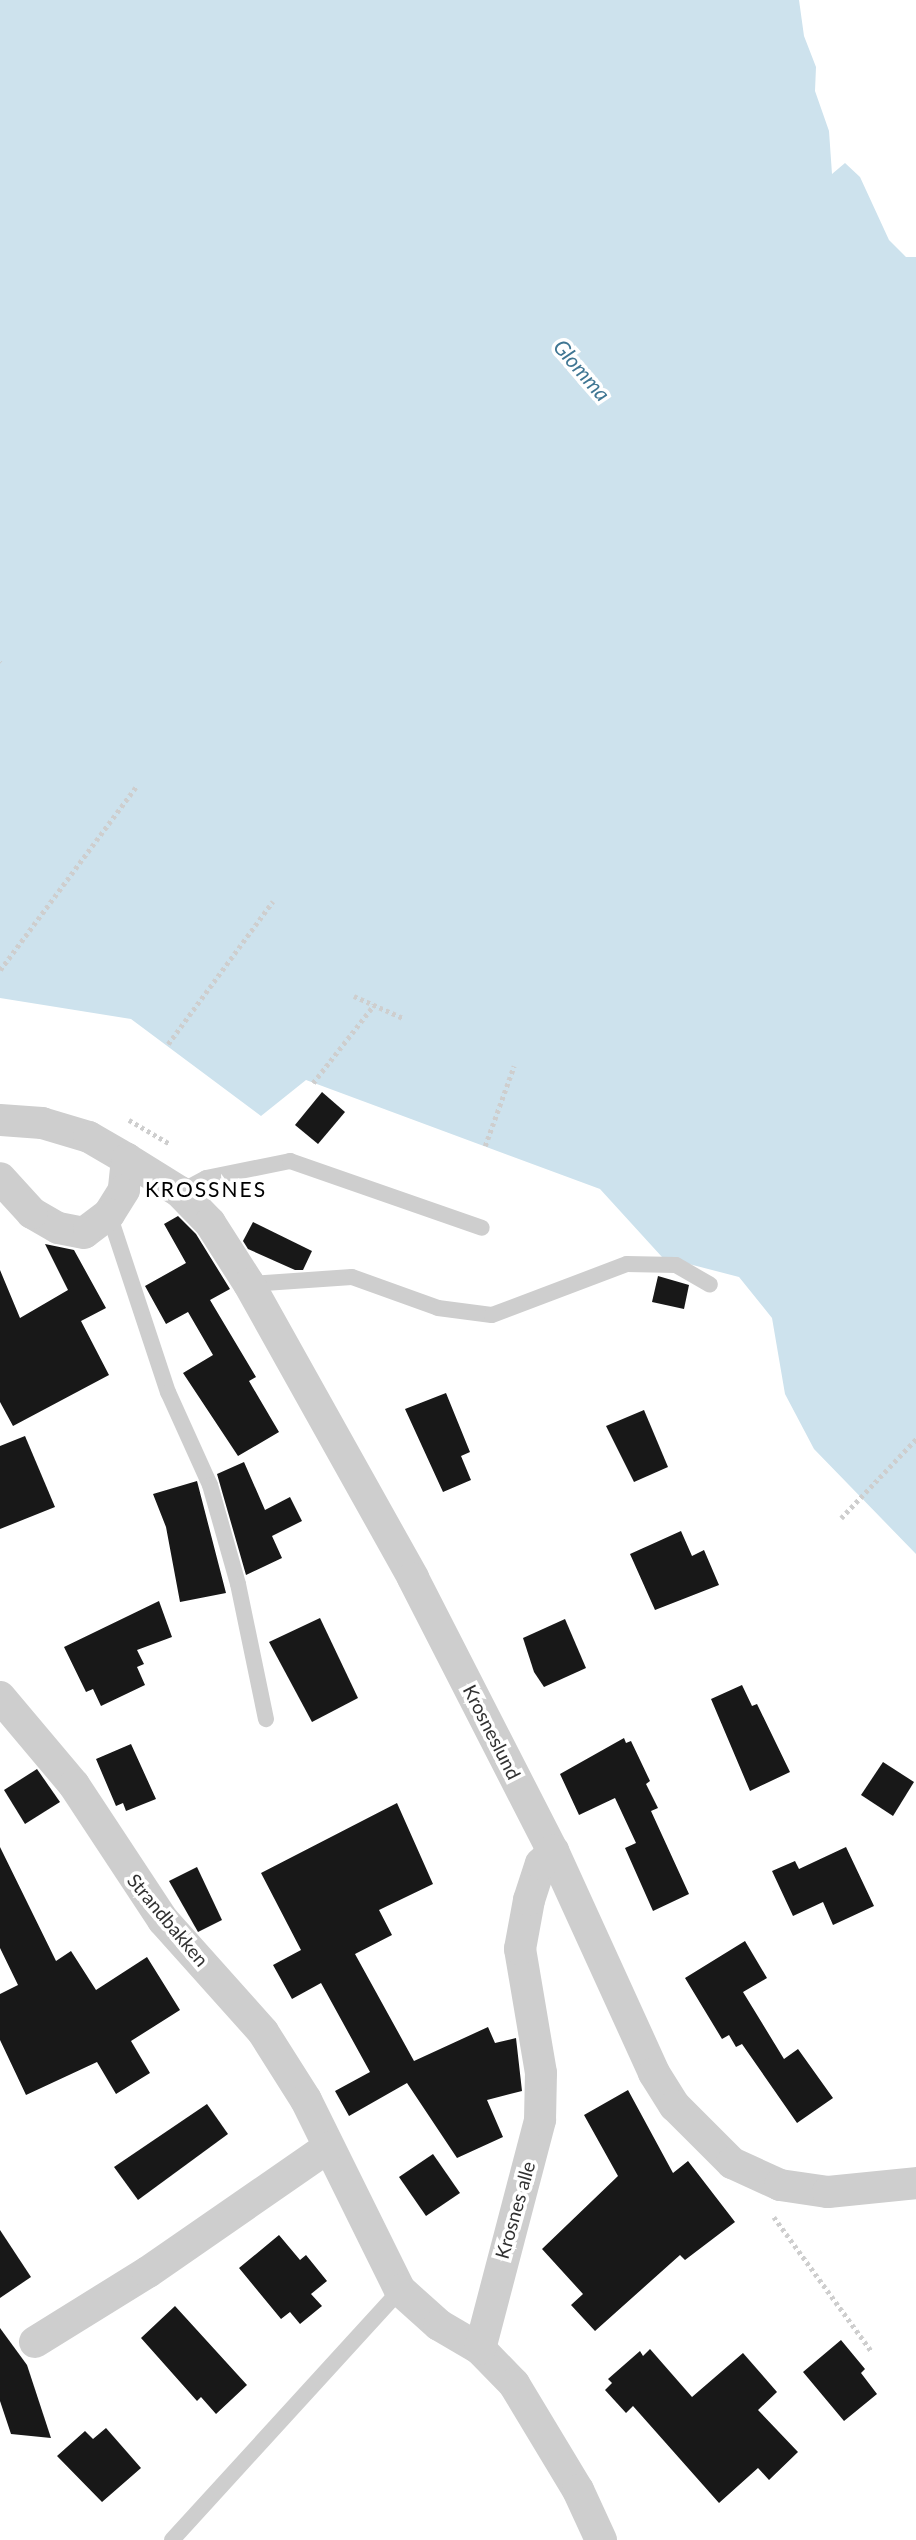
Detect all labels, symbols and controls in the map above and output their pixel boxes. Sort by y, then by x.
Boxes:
water label: Glomma [548,334,616,406]
district label: KROSSNES [146,1176,266,1202]
street label: Krosneslund [458,1681,526,1783]
street label: Strandbakken [123,1869,213,1971]
street label: Krosnes alle [490,2159,540,2261]

